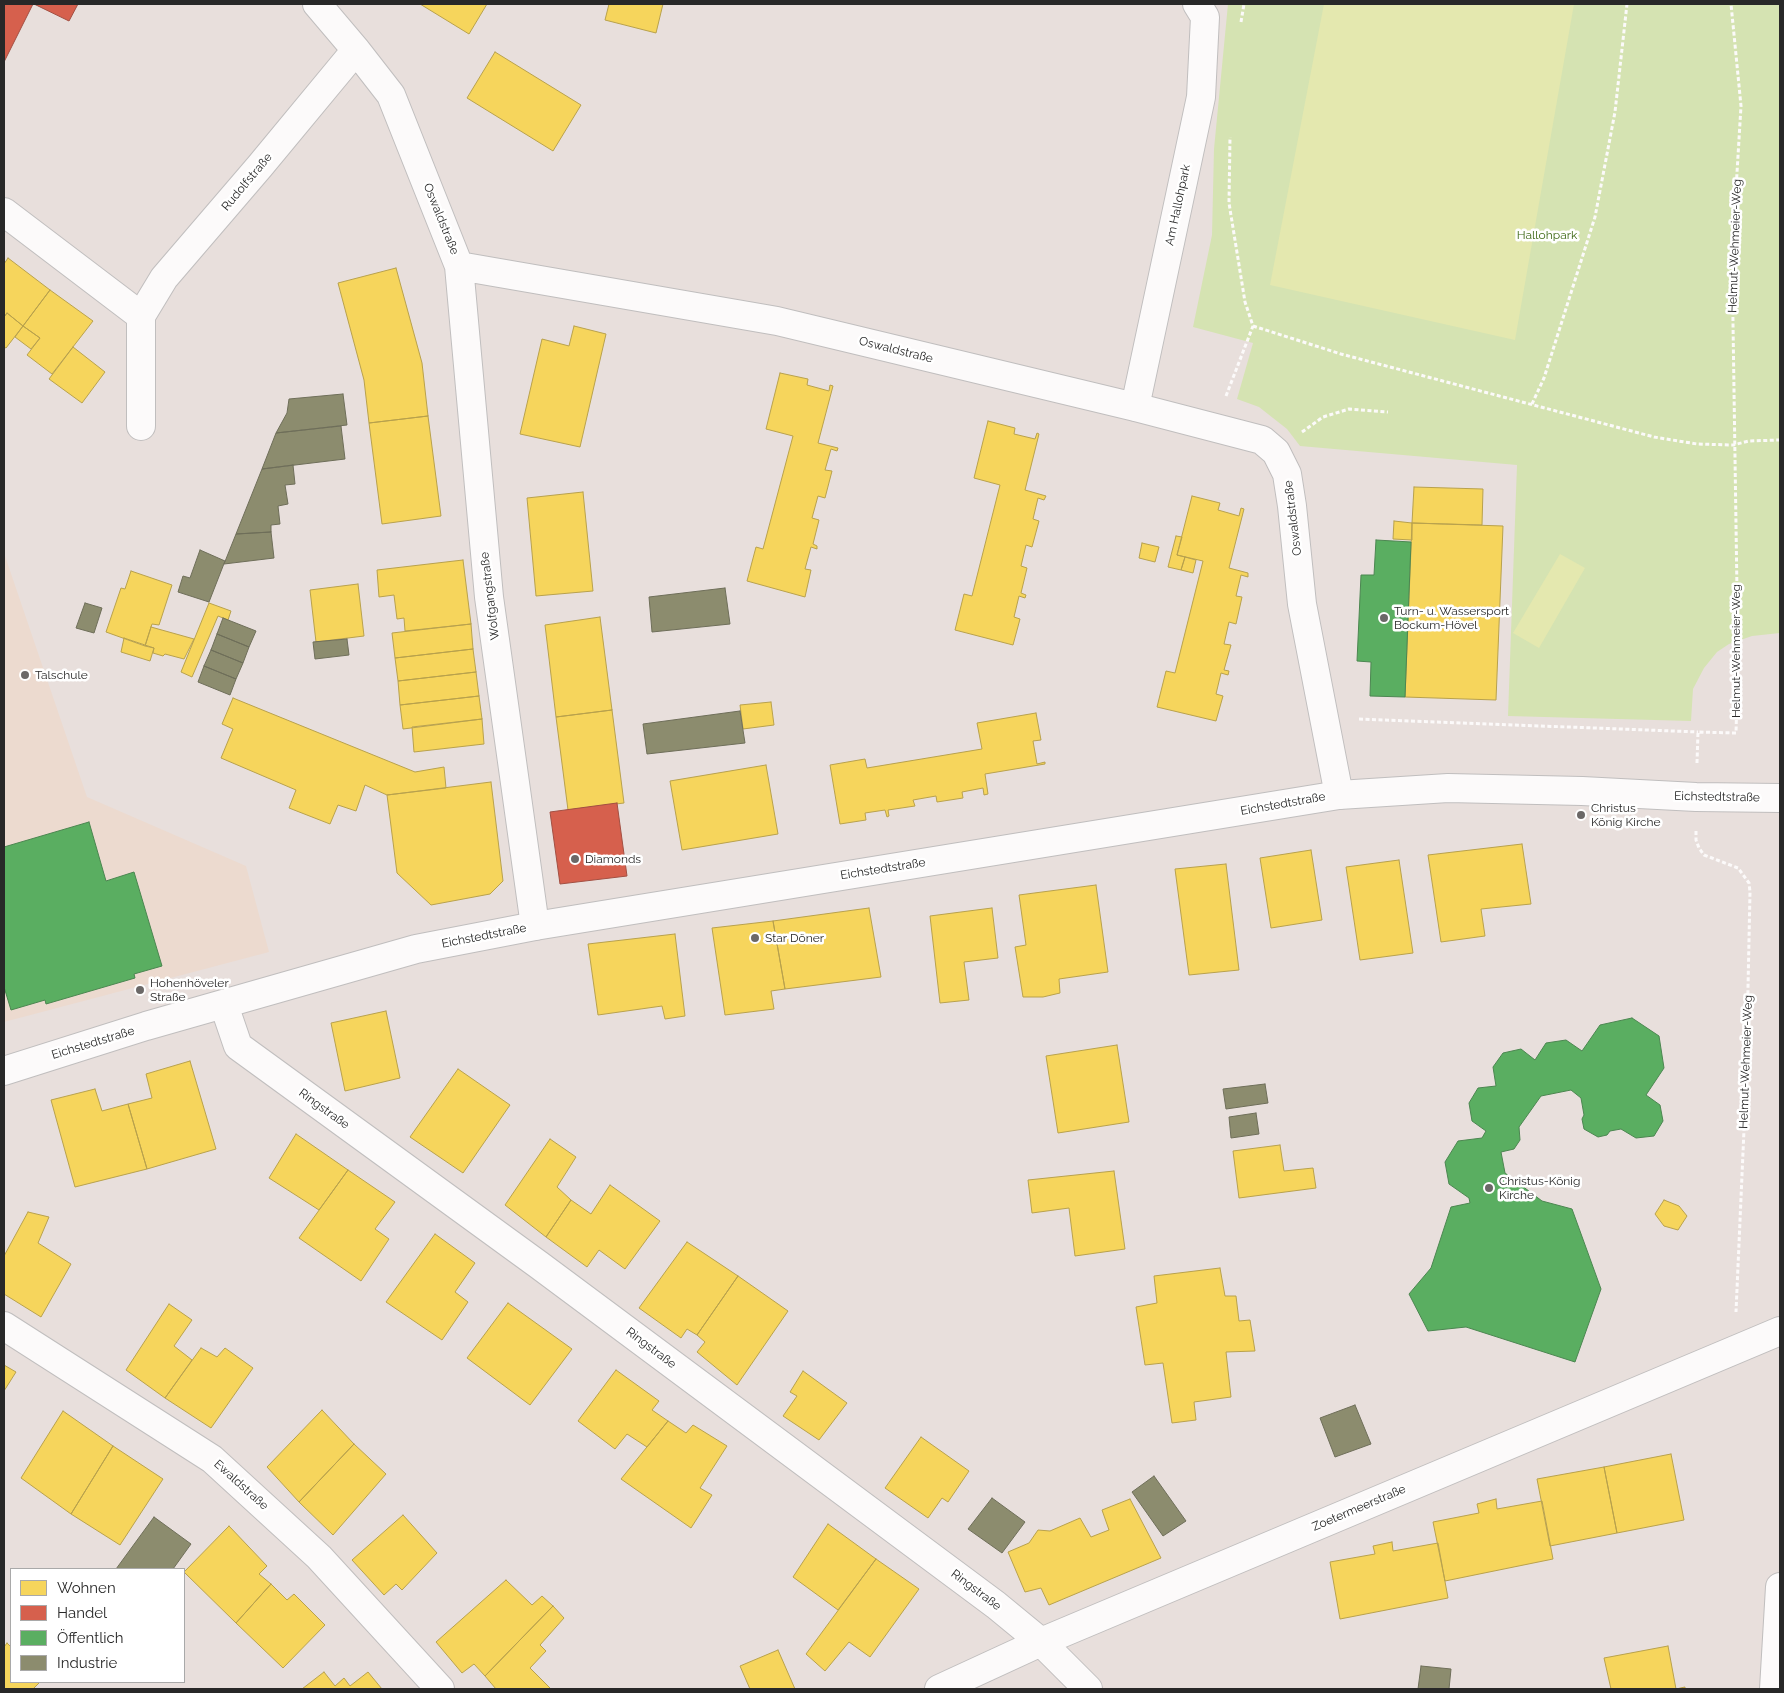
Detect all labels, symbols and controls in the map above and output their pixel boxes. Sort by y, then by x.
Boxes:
street label: Rudolfstraße [219,150,275,214]
street label: Am Hallohpark [1162,163,1194,247]
street label: Helmut-Wehmeier-Weg [1725,179,1745,313]
street label: Oswaldstraße [420,181,462,257]
park label: Hallohpark [1517,228,1577,242]
street label: Oswaldstraße [858,334,934,366]
street label: Oswaldstraße [1281,480,1305,556]
street label: Wolfgangstraße [477,551,503,641]
street label: Helmut-Wehmeier-Weg [1729,584,1743,718]
place label: Turn- u. Wassersport Bockum-Hövel [1394,604,1509,632]
marker: Turn- u. Wassersport Bockum-Hövel [1378,612,1390,624]
place label: Talschule [35,668,88,682]
marker: Talschule [19,669,31,681]
street label: Eichstedtstraße [1239,789,1327,819]
street label: Eichstedtstraße [1674,789,1760,805]
place label: Christus König Kirche [1591,801,1661,829]
marker: Christus König Kirche [1575,809,1587,821]
place label: Diamonds [585,852,641,866]
marker: Diamonds [569,853,581,865]
street label: Eichstedtstraße [839,855,927,883]
street label: Eichstedtstraße [440,921,528,951]
place label: Star Döner [765,931,824,945]
marker: Star Döner [749,932,761,944]
place label: Hohenhöveler Straße [150,976,229,1004]
marker: Hohenhöveler Straße [134,984,146,996]
street label: Helmut-Wehmeier-Weg [1736,995,1756,1129]
street label: Eichstedtstraße [50,1024,136,1062]
street label: Ringstraße [296,1086,352,1132]
place label: Christus-König Kirche [1499,1174,1580,1202]
marker: Christus-König Kirche [1483,1182,1495,1194]
street label: Ringstraße [623,1324,679,1372]
street label: Ewaldstraße [211,1457,271,1513]
street label: Zoetermeerstraße [1310,1482,1408,1534]
street label: Ringstraße [948,1566,1004,1614]
legend [10,1568,185,1683]
text: Wohnen [57,1579,116,1597]
text: Handel [57,1604,107,1622]
text: Öffentlich [57,1629,124,1647]
text: Industrie [57,1654,117,1672]

